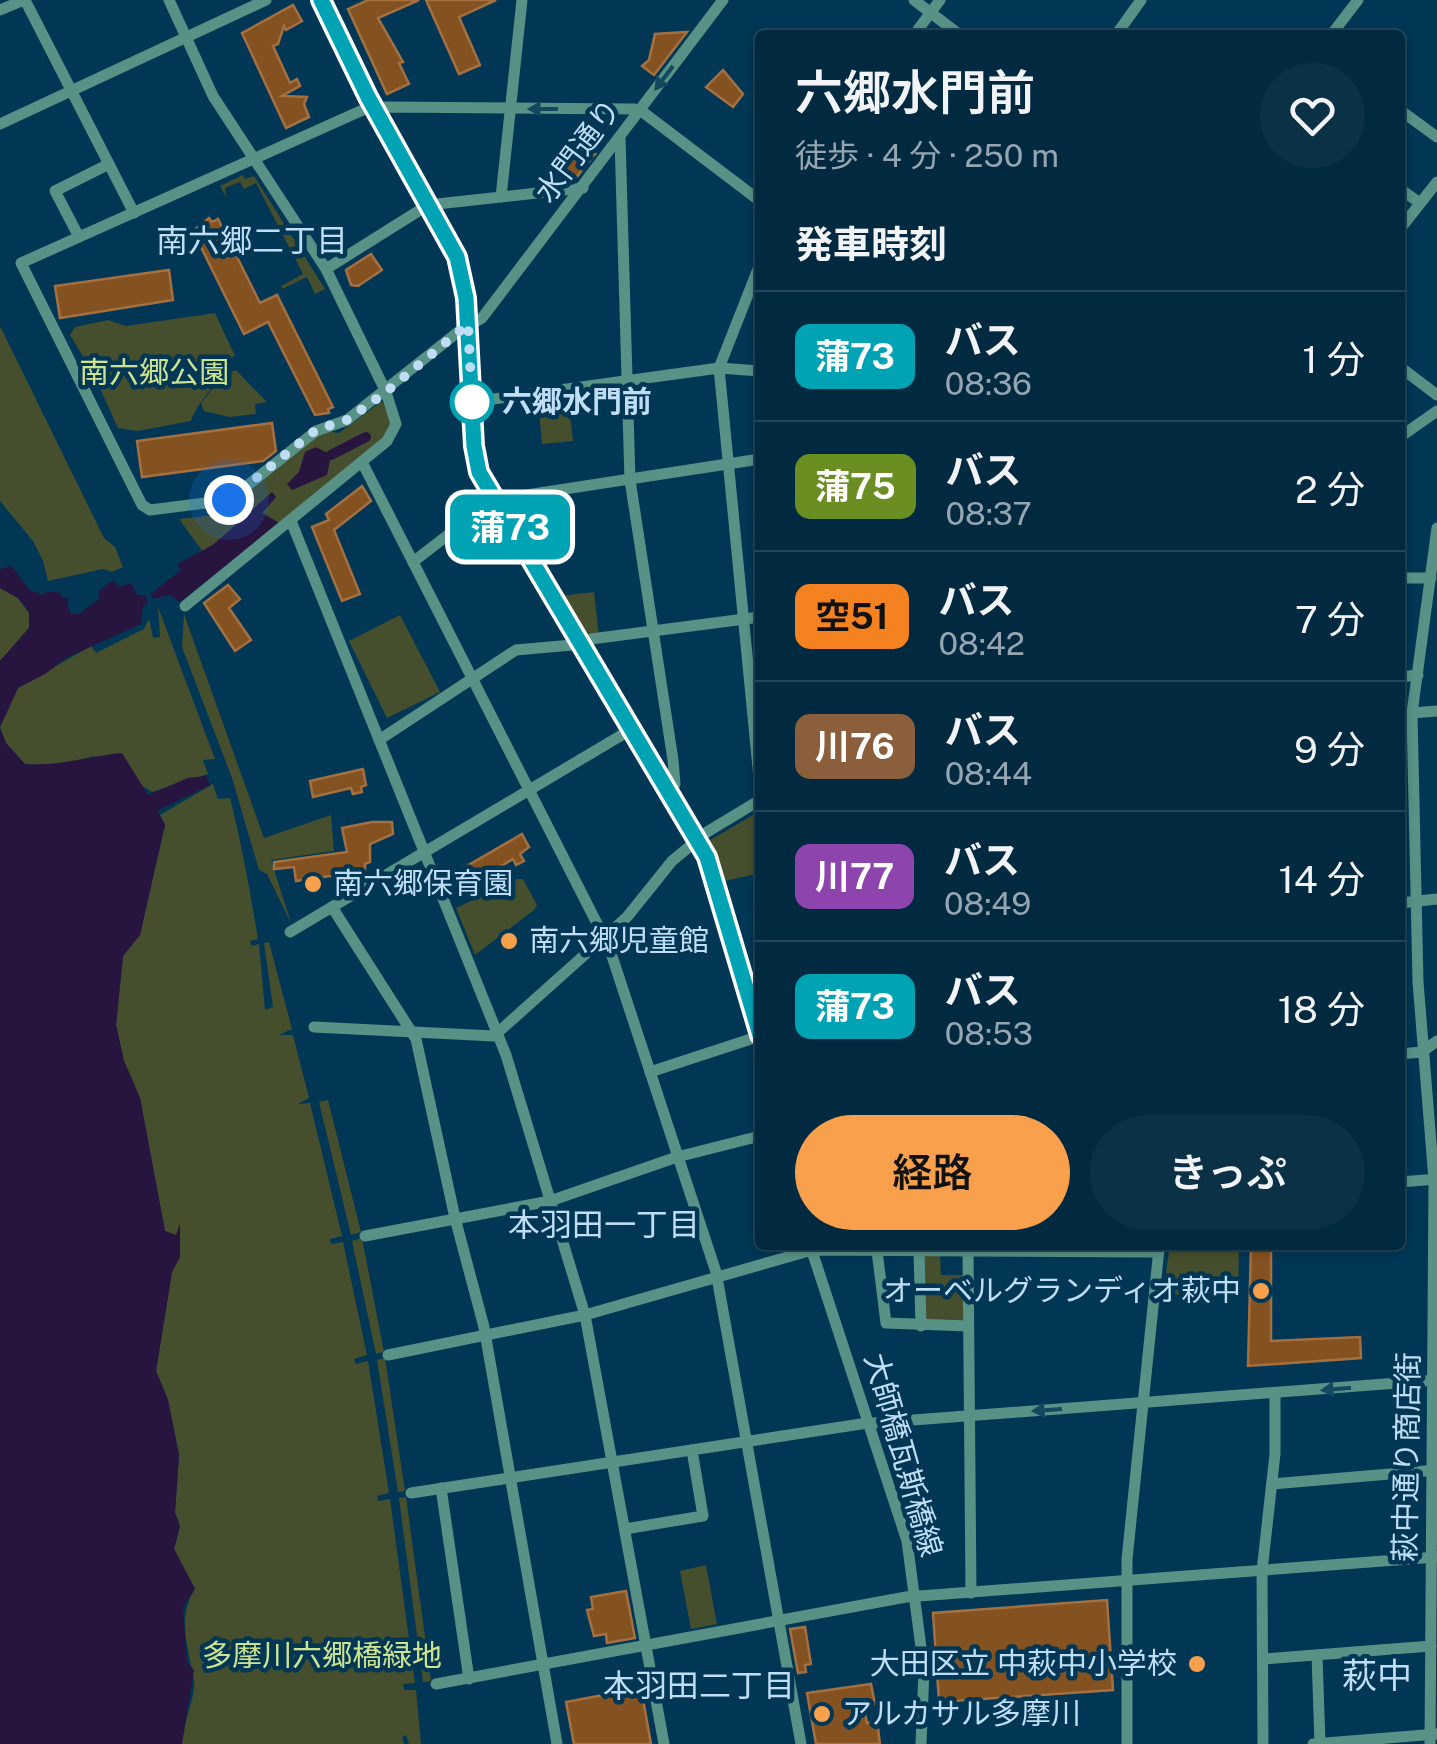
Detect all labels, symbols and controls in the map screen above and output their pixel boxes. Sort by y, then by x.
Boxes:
button: heart [1260,63,1365,168]
text: 六郷水門前 [795,64,1035,121]
one-way arrow [655,65,675,91]
street label: 水門通り [527,92,628,209]
one-way arrow [526,100,558,116]
text: 徒歩 · 4 分 · 250 m [795,137,1059,174]
district label: 南六郷二丁目 [156,222,348,259]
text: 発車時刻 [795,222,947,267]
text: バス [945,318,1021,363]
text: 蒲73 [815,336,895,377]
text: 1 分 [1302,337,1365,382]
park label: 南六郷公園 [79,354,229,390]
text: 08:36 [945,365,1032,402]
marker: 六郷水門前 [451,381,493,423]
place label: 六郷水門前 [502,383,652,419]
text: バス [946,448,1022,493]
text: 蒲75 [815,466,896,507]
text: 2 分 [1295,467,1365,512]
your location [204,475,254,525]
line badge: 蒲73 [452,494,568,560]
text: 08:37 [946,495,1032,532]
text: 蒲73 [470,507,550,548]
text: バス [939,578,1015,623]
text: 空51 [815,596,889,637]
text: 7 分 [1295,597,1365,642]
text: 08:42 [939,625,1025,662]
text: バス [945,708,1021,753]
text: 川76 [815,726,895,767]
text: 9 分 [1294,727,1365,772]
text: 08:44 [945,755,1032,792]
text: バス [944,838,1020,883]
text: 川77 [815,856,894,897]
text: 14 分 [1278,857,1365,902]
place label: 南六郷保育園 [333,865,513,901]
marker: 南六郷保育園 [302,873,324,895]
text: 08:49 [944,885,1031,922]
place label: 南六郷児童館 [529,922,709,958]
marker: 南六郷児童館 [498,930,520,952]
text: バス [945,968,1021,1013]
text: 蒲73 [815,986,895,1027]
text: 18 分 [1278,987,1365,1032]
text: 08:53 [945,1015,1033,1052]
button: 経路 [795,1115,1070,1230]
button: きっぷ [1090,1115,1365,1230]
district label: 本羽田一丁目 [508,1206,700,1243]
place label: オーベルグランディオ萩中 [883,1272,1241,1308]
marker: オーベルグランディオ萩中 [1250,1280,1272,1302]
street label: 大師橋瓦斯橋線 [858,1349,950,1561]
street label: 萩中通り商店街 [1386,1352,1426,1562]
one-way arrow [1319,1381,1351,1397]
one-way arrow [1030,1402,1062,1418]
park label: 多摩川六郷橋緑地 [202,1637,442,1673]
place label: 大田区立 中萩中小学校 [870,1645,1177,1681]
marker: 大田区立 中萩中小学校 [1186,1653,1208,1675]
district label: 萩中 [1342,1655,1412,1696]
district label: 本羽田二丁目 [603,1667,795,1704]
place label: アルカサル多摩川 [842,1695,1081,1731]
marker: アルカサル多摩川 [811,1703,833,1725]

